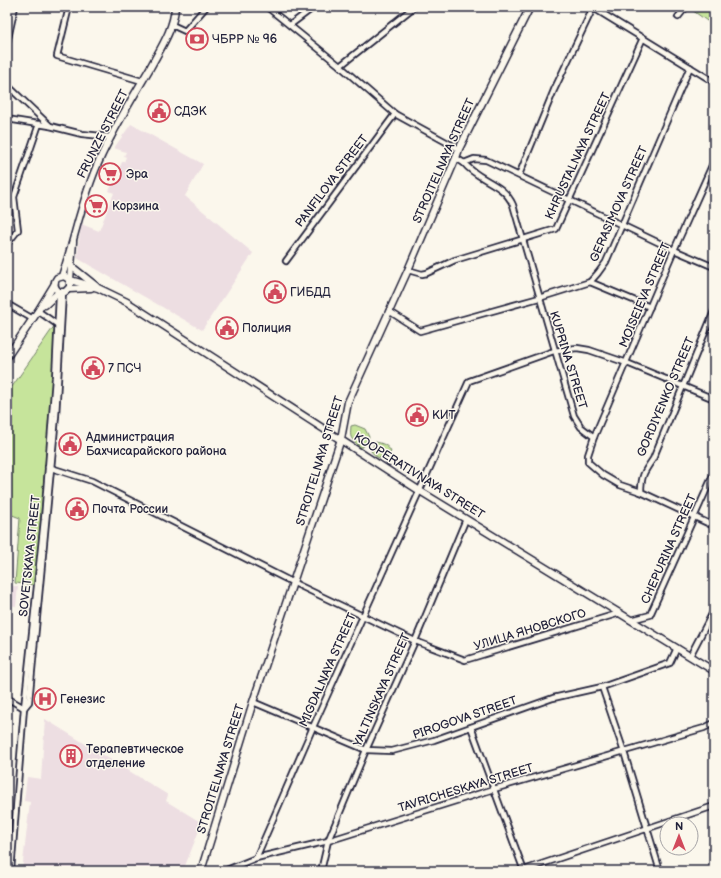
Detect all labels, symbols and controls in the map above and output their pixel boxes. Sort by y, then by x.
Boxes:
bank icon: ЧБРР № 96 [184,26,210,52]
place label: ЧБРР № 96 [212,32,277,47]
street label: FRUNZE STREET [74,86,132,181]
street label: KHRUSTALNAYA STREET [542,89,614,222]
street label: STROITELNAYA STREET [410,96,479,226]
public building icon: СДЭК [146,98,172,124]
place label: СДЭК [174,104,207,119]
street label: PANFILOVA STREET [292,131,372,230]
street label: GERASIMOVA STREET [587,143,652,264]
supermarket icon: Эра [97,161,123,187]
place label: Эра [126,167,148,182]
supermarket icon: Корзина [83,193,109,219]
place label: Корзина [112,199,159,214]
street label: MOISEIEVA STREET [616,240,674,350]
public building icon: ГИБДД [262,279,288,305]
place label: ГИБДД [290,285,331,300]
street label: KUPRINA STREET [546,309,590,411]
public building icon: Полиция [214,315,240,341]
place label: Полиция [242,321,291,336]
street label: GORDIYENKO STREET [634,334,698,459]
public building icon: 7 ПСЧ [80,355,106,381]
place label: 7 ПСЧ [108,361,141,376]
street label: STROITELNAYA STREET [293,393,347,528]
public building icon: КИТ [404,402,430,428]
place label: КИТ [432,408,456,423]
street label: KOOPERATIVNAYA STREET [351,429,488,523]
place label: Администрация Бахчисарайского района [85,430,227,459]
public building icon: Администрация Бахчисарайского района [57,431,83,457]
street label: CHEPURINA STREET [638,491,700,606]
street label: SOVETSKAYA STREET [16,494,44,617]
public building icon: Почта России [64,496,90,522]
place label: Почта России [92,502,168,517]
street label: УЛИЦА ЯНОВСКОГО [472,606,588,654]
street label: MIGDALNAYA STREET [296,610,360,729]
street label: YALTINSKAYA STREET [350,630,414,750]
hospital icon: Генезис [32,686,58,712]
place label: Генезис [60,692,105,707]
street label: PIROGOVA STREET [411,693,520,743]
street label: STROITELNAYA STREET [194,701,248,836]
place label: Терапевтическое отделение [86,742,184,771]
building icon: Терапевтическое отделение [58,743,84,769]
street label: TAVRICHESKAYA STREET [397,760,536,816]
north arrow [659,816,699,856]
text: N [675,820,683,833]

